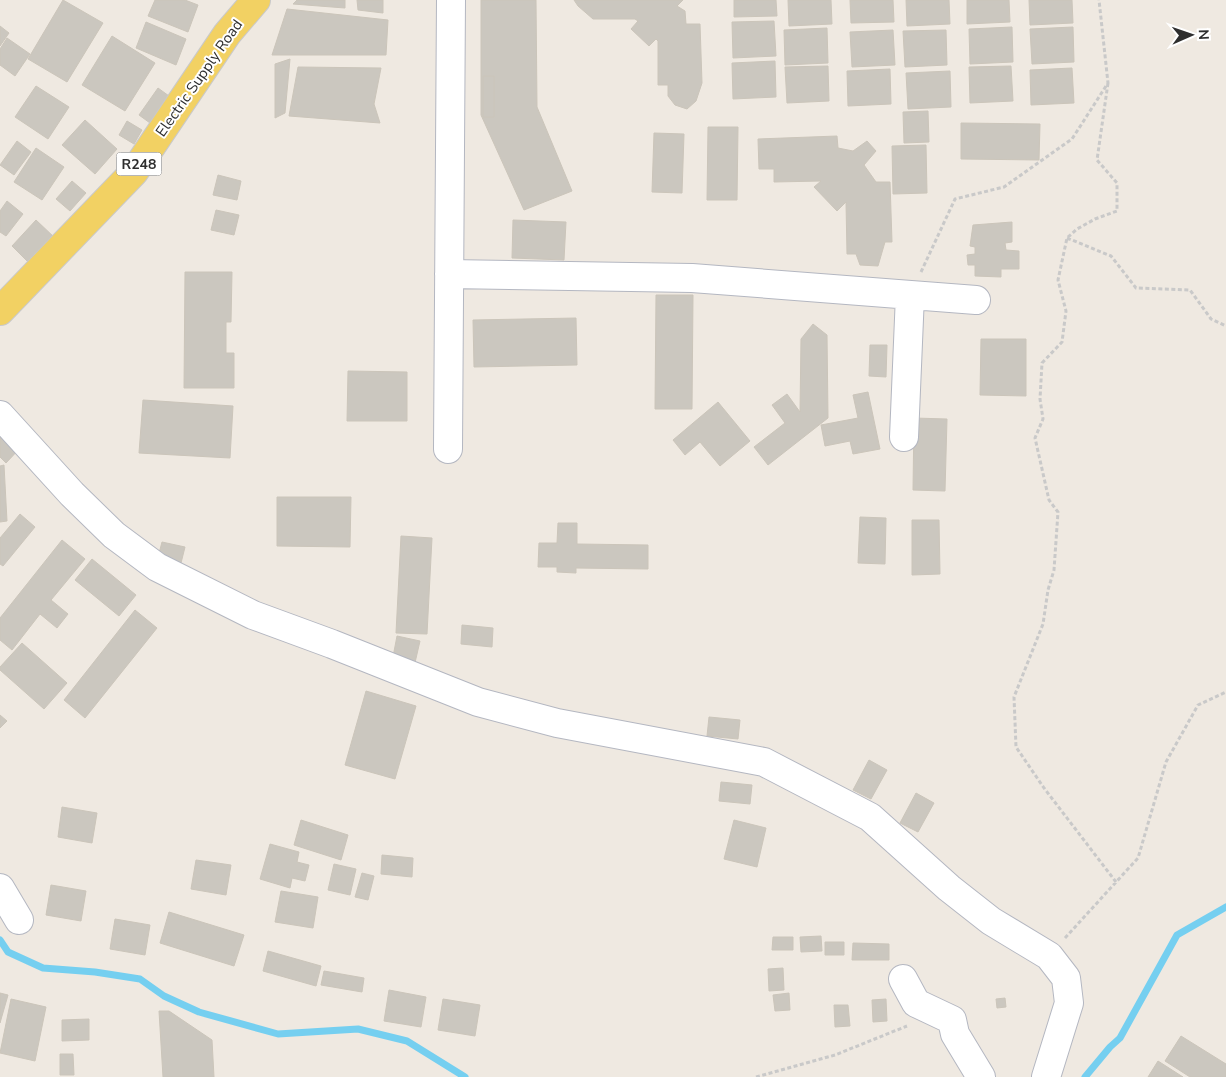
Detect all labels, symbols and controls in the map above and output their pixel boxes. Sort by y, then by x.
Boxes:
north arrow [1166,10,1216,60]
street label: Electric Supply Road [151,15,247,141]
text: N [1194,29,1213,40]
road number: R248 [116,152,162,175]

